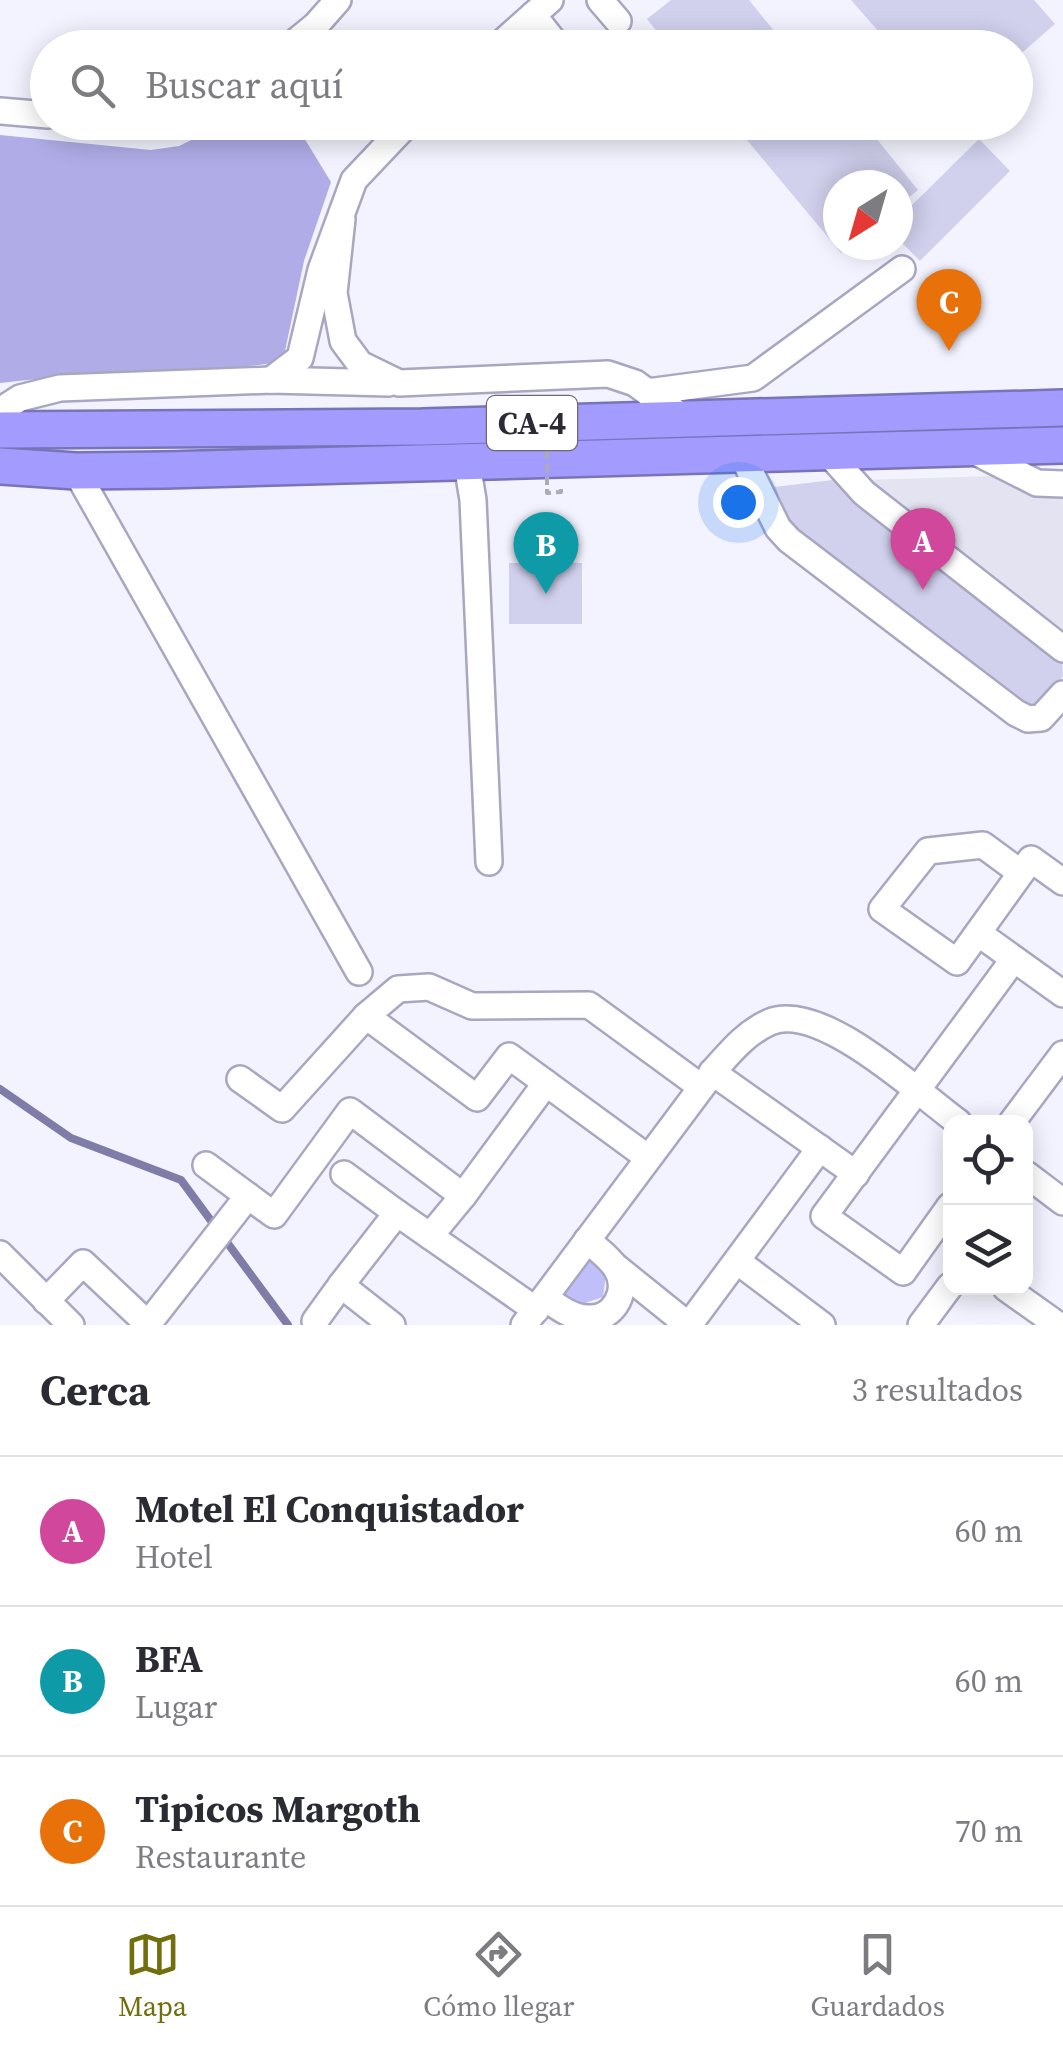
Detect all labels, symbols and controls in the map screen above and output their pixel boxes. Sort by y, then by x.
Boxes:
search box [30,30,1033,140]
icon: search [65,58,120,113]
text: Buscar aquí [145,59,343,111]
north arrow [823,170,913,260]
pin: C [916,268,982,351]
road number: CA-4 [487,396,577,450]
your location [713,477,764,528]
pin: A [890,508,956,590]
pin: B [514,512,578,594]
map controls [943,1115,1033,1295]
button: locate [943,1115,1033,1205]
button: layers [943,1205,1033,1295]
text: Cerca [40,1361,150,1419]
text: 3 resultados [852,1368,1023,1412]
text: Motel El Conquistador [135,1483,524,1535]
text: A [62,1509,83,1553]
text: 60 m [955,1509,1023,1553]
text: Hotel [135,1535,213,1579]
text: BFA [135,1633,203,1685]
text: B [62,1659,83,1703]
text: 60 m [955,1659,1023,1703]
text: Lugar [135,1685,217,1729]
text: Tipicos Margoth [135,1783,421,1835]
text: C [63,1809,82,1853]
text: 70 m [955,1809,1023,1853]
text: Restaurante [135,1835,306,1879]
tab: Mapa [118,1927,187,2025]
tab: Cómo llegar [423,1927,574,2025]
tab: Guardados [811,1927,945,2025]

